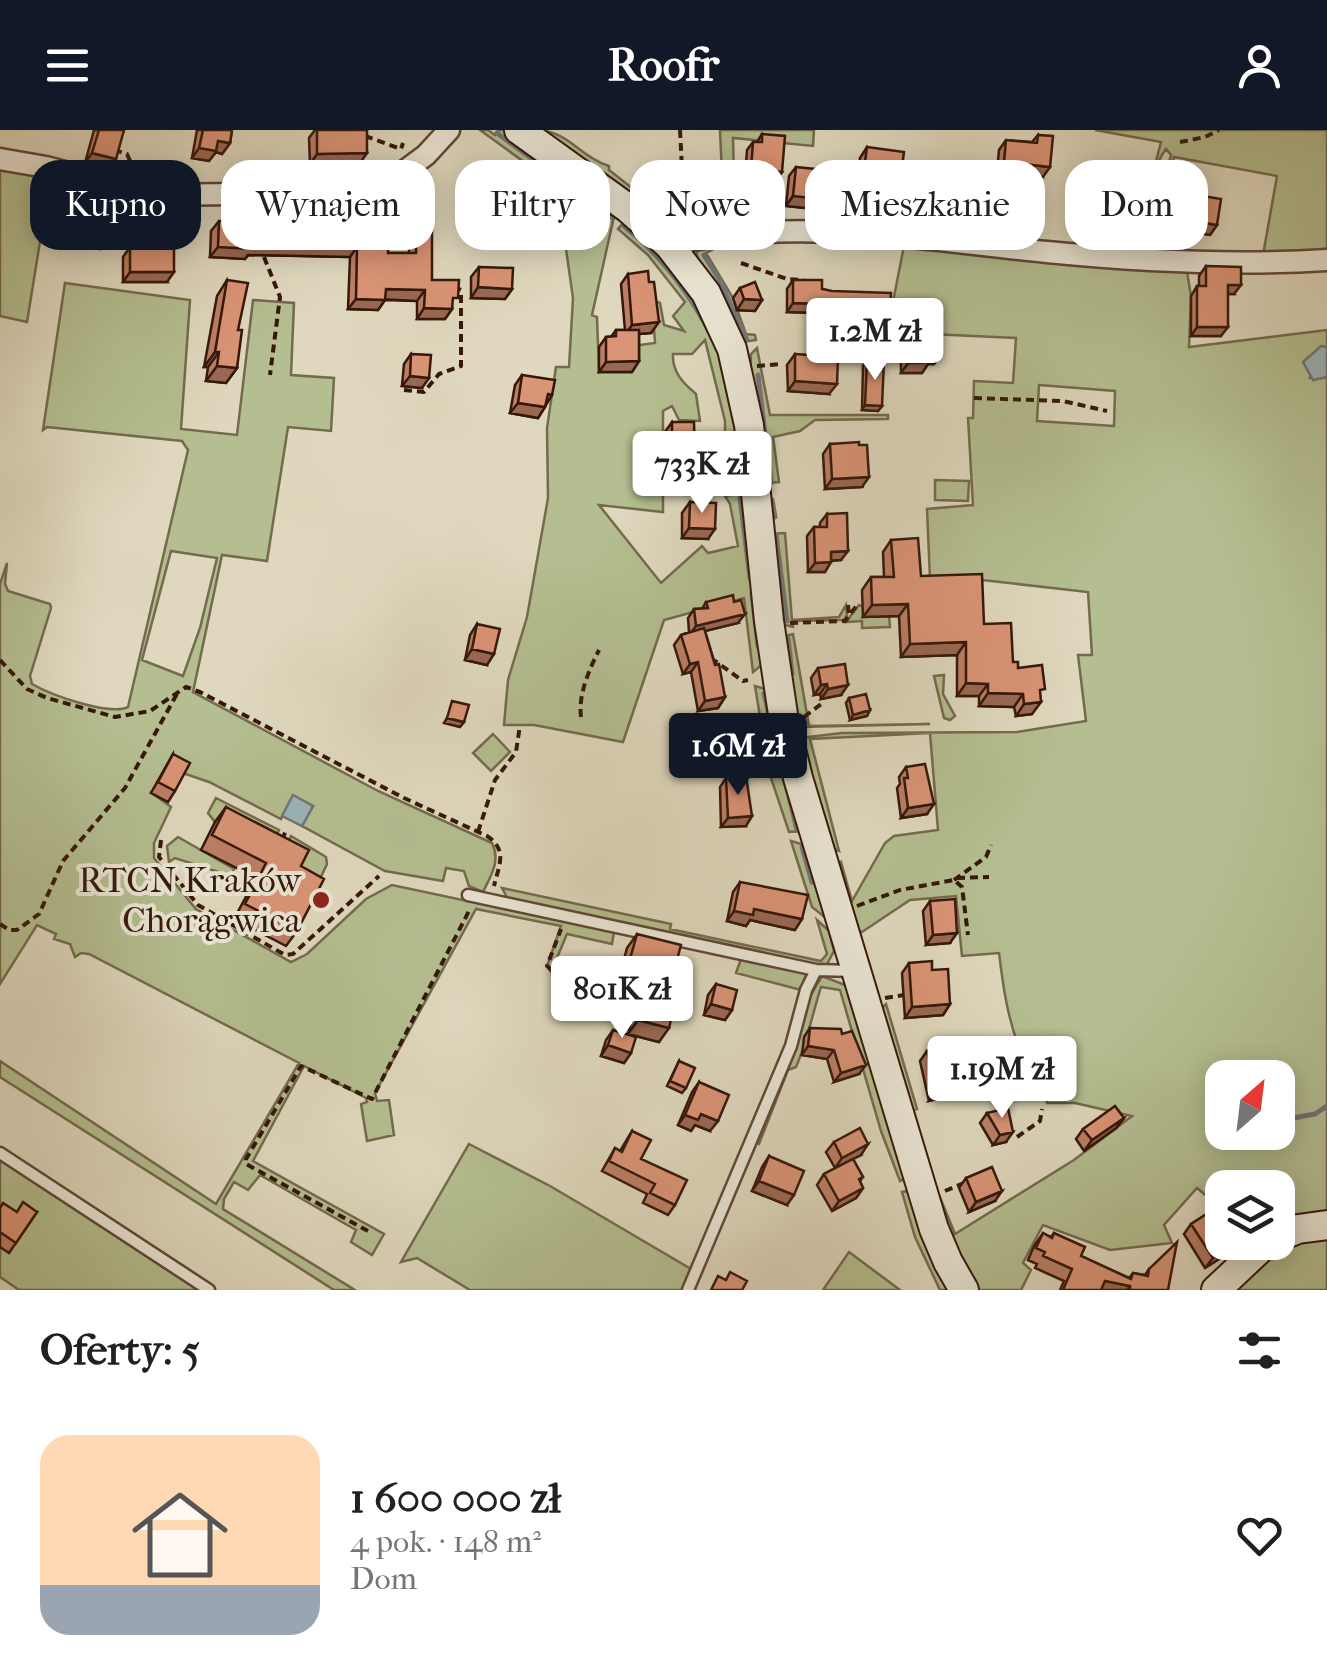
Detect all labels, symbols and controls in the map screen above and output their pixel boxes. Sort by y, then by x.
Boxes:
icon: menu [40,38,95,93]
icon: person [1232,38,1287,93]
text: Roofr [608,39,719,92]
chip: Kupno [30,160,201,250]
chip: Wynajem [221,160,435,250]
chip: Filtry [455,160,610,250]
chip: Nowe [630,160,785,250]
chip: Mieszkanie [805,160,1045,250]
chip: Dom [1065,160,1208,250]
pin: 1.2M zł [783,298,967,383]
text: 1.2M zł [828,312,922,349]
pin: 733K zł [610,431,794,516]
text: 733K zł [655,445,749,482]
pin: 1.6M zł [646,713,830,798]
text: 1.6M zł [691,727,785,764]
place label: RTCN Kraków Chorągwica [78,860,302,941]
marker: RTCN Kraków Chorągwica [310,889,332,911]
pin: 801K zł [530,956,714,1041]
text: 801K zł [573,970,671,1007]
pin: 1.19M zł [899,1036,1105,1121]
text: 1.19M zł [950,1050,1054,1087]
north arrow [1205,1060,1295,1150]
map controls [1205,1060,1295,1260]
button: layers [1205,1170,1295,1260]
icon: filters [1232,1323,1287,1378]
text: Oferty: 5 [40,1326,200,1375]
text: 1 600 000 zł [350,1474,561,1523]
icon: home [120,1475,240,1595]
icon: heart [1232,1508,1287,1563]
text: 4 pok. · 148 m² [350,1523,541,1560]
text: Dom [350,1560,417,1597]

